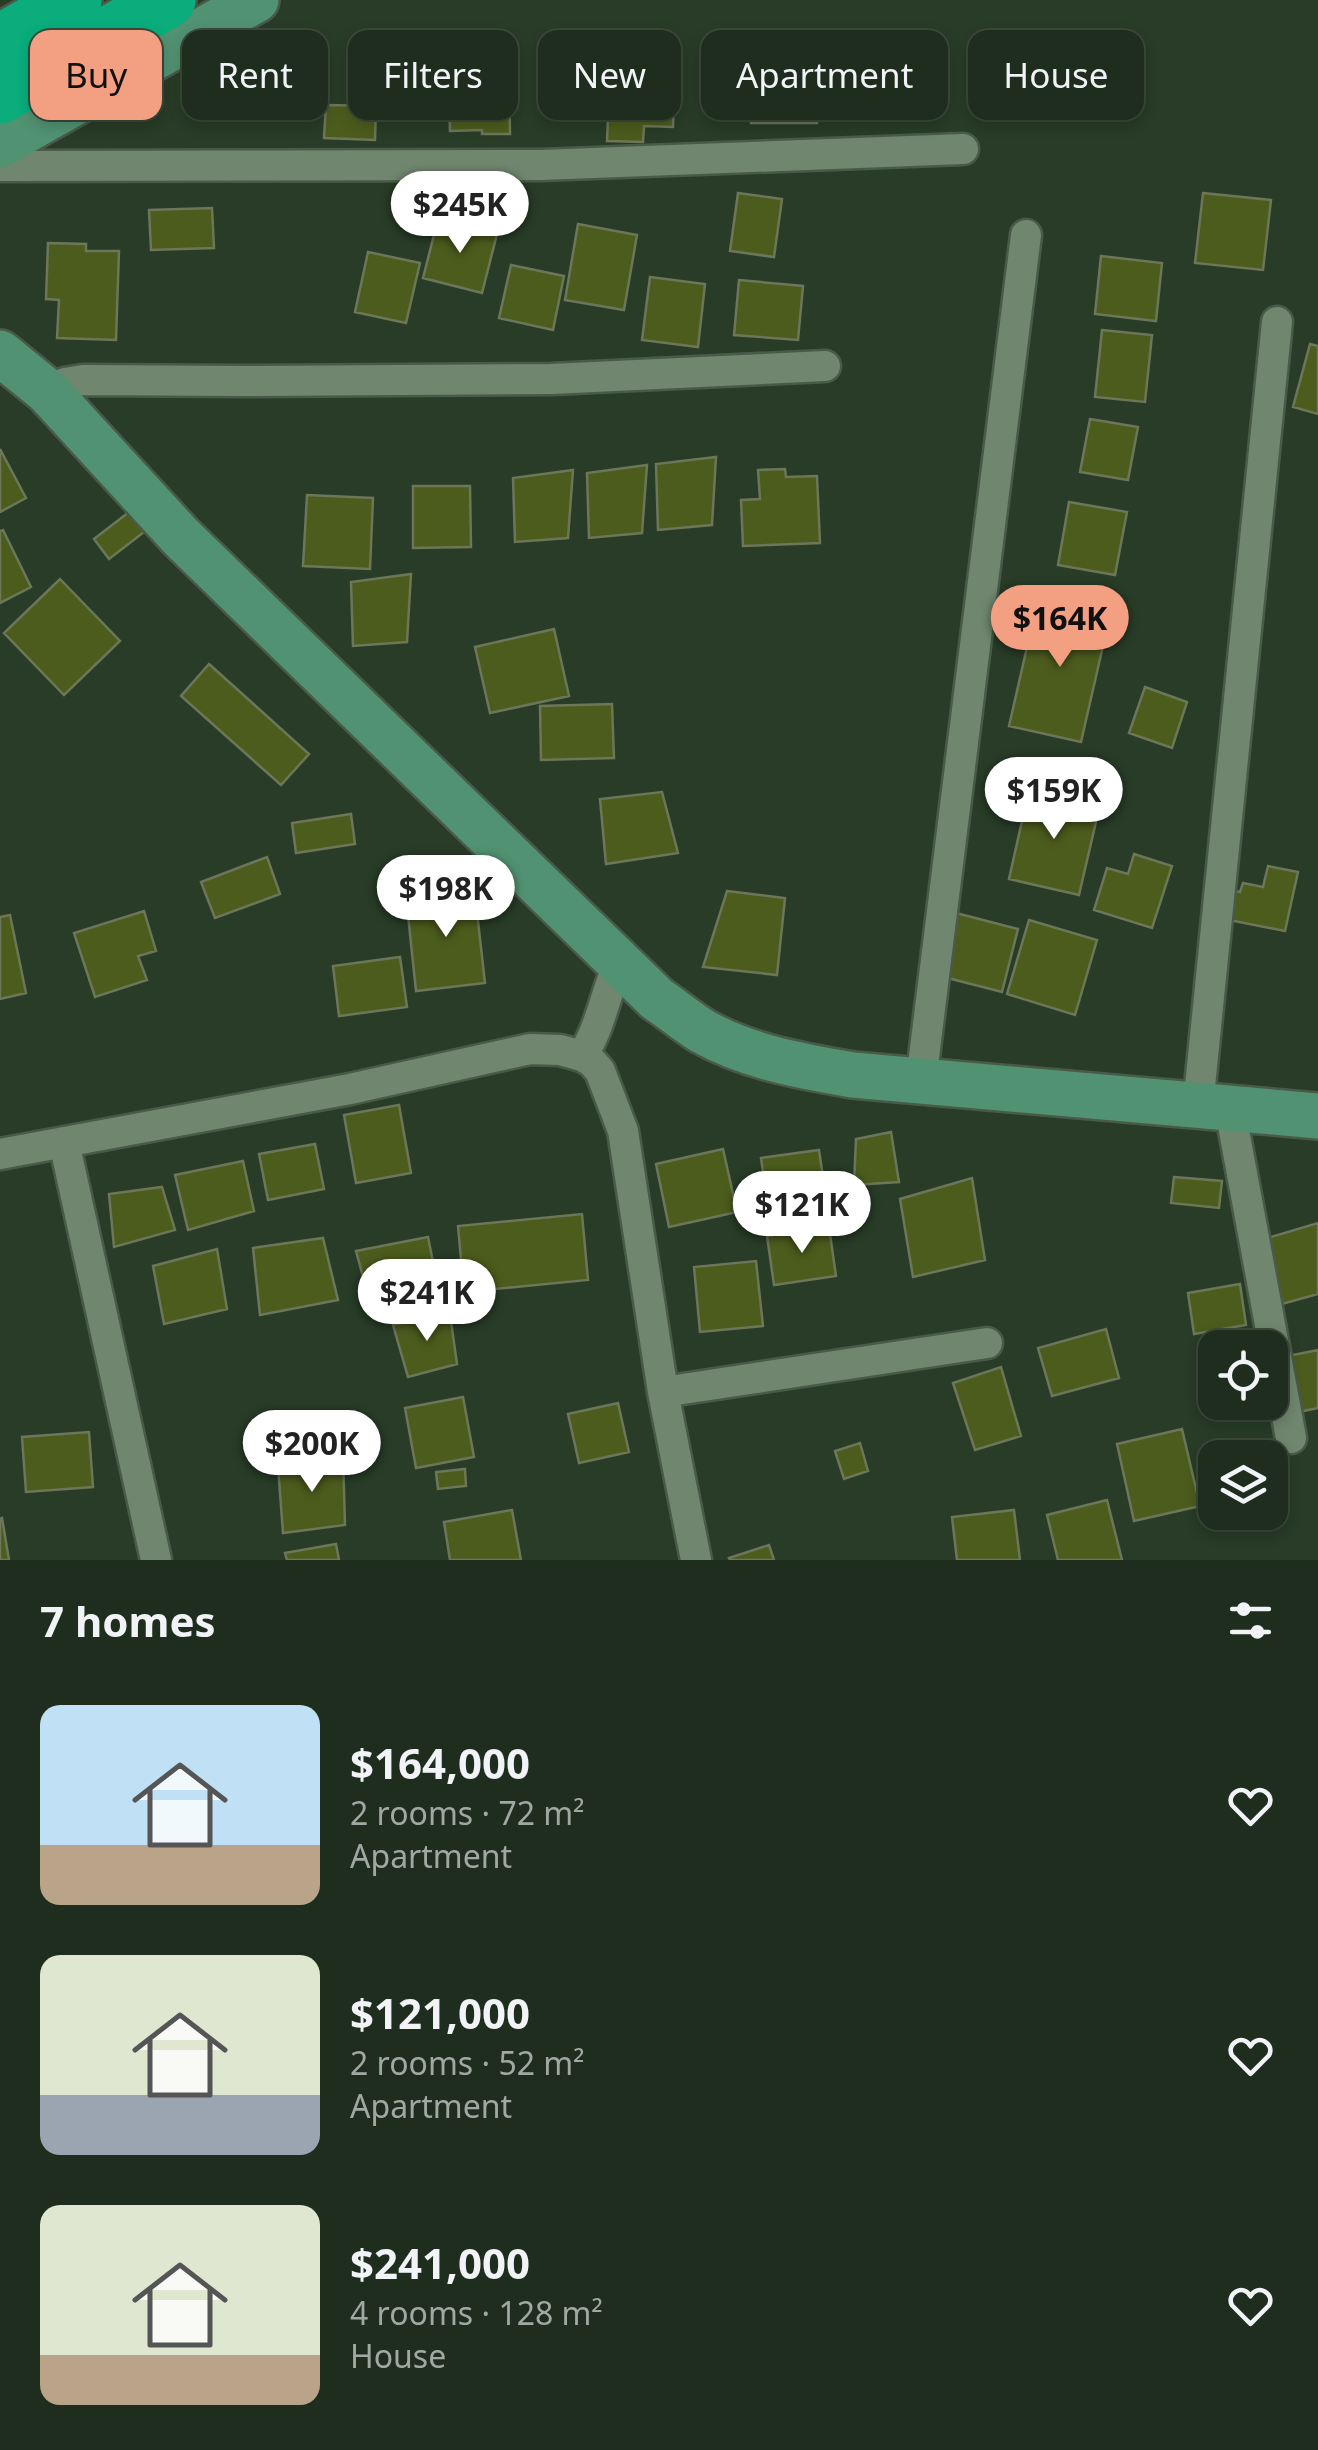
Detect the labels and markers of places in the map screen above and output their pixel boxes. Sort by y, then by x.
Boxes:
pin: $245K [390,171,530,256]
pin: $164K [990,585,1130,670]
pin: $159K [984,757,1124,842]
pin: $198K [376,855,516,940]
pin: $121K [732,1171,872,1256]
pin: $241K [357,1259,497,1344]
pin: $200K [242,1410,382,1495]

